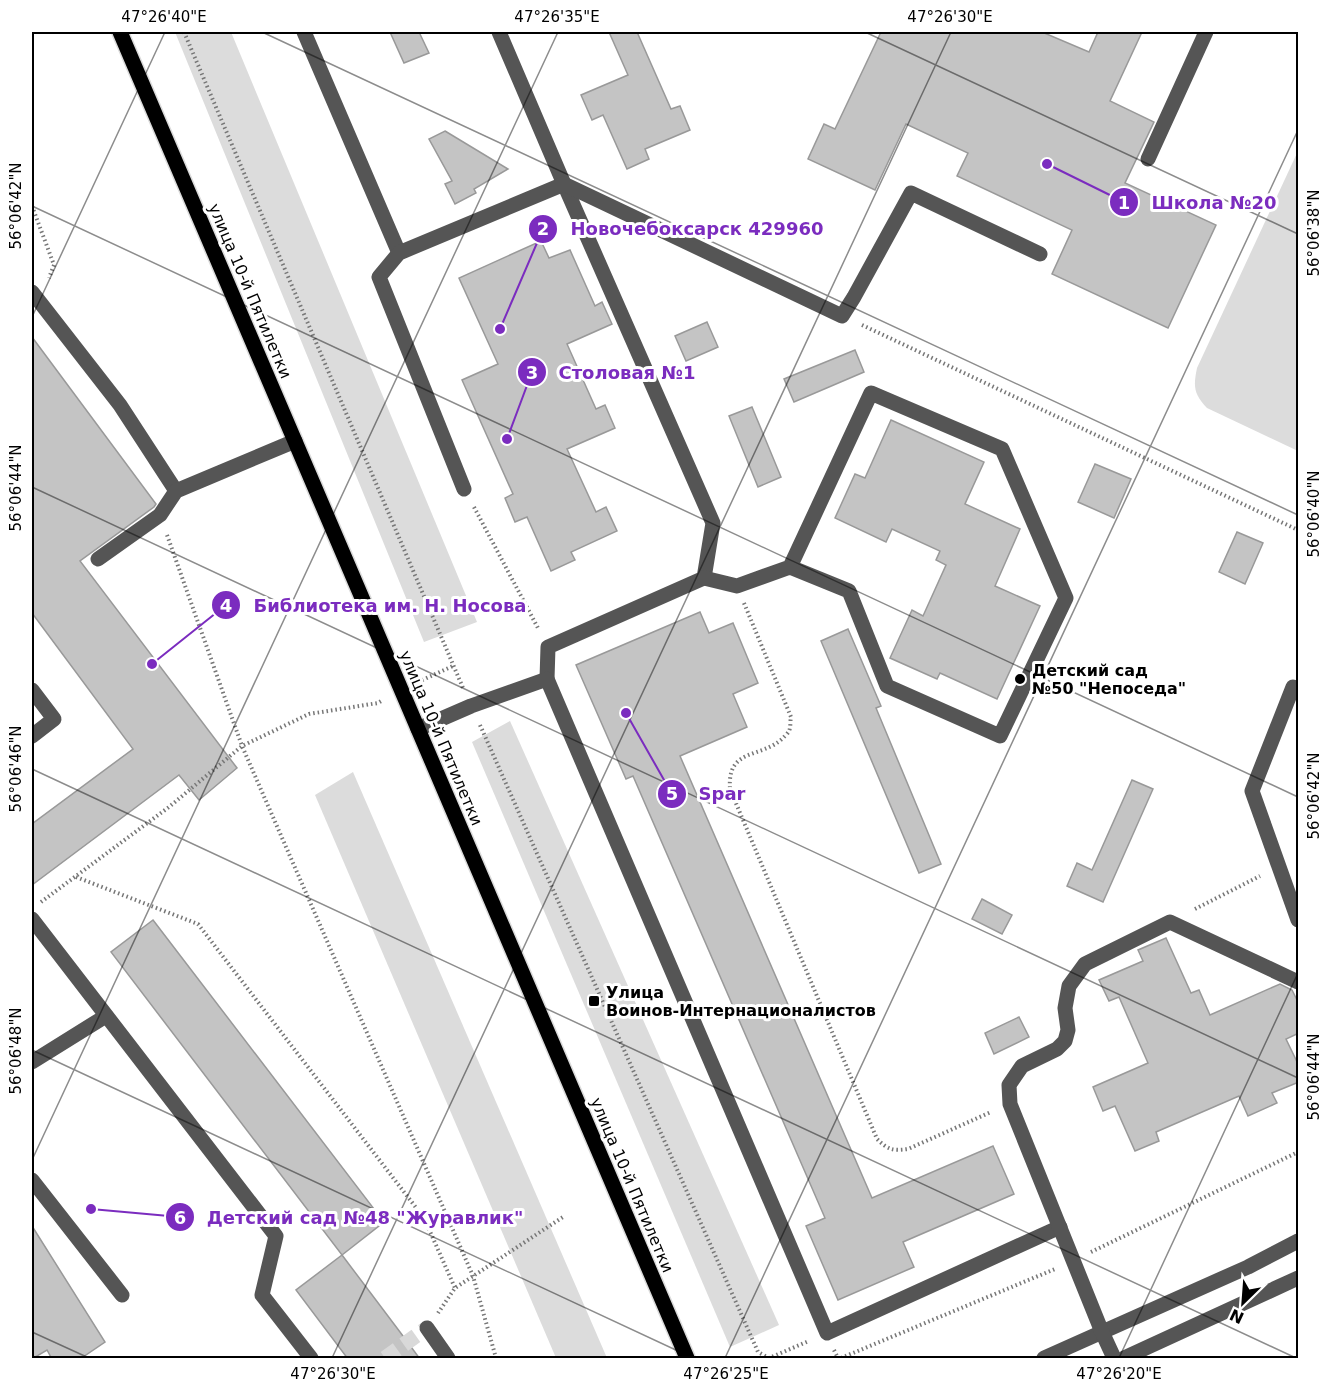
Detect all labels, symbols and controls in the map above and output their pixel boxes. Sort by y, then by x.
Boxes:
text: 47°26'40"E [121,8,207,26]
text: 47°26'35"E [514,8,600,26]
text: 47°26'30"E [907,8,993,26]
text: 56°06'42"N [7,162,25,250]
callout: Школа №20 [1109,184,1288,220]
text: 56°06'38"N [1305,189,1323,277]
text: 1 [1118,192,1130,213]
text: Школа №20 [1151,192,1277,213]
street label: улица 10-й Пятилетки [204,201,296,381]
callout: Новочебоксарск 429960 [528,211,835,247]
text: 2 [537,218,549,239]
text: Новочебоксарск 429960 [571,218,823,239]
callout: Столовая №1 [517,354,708,390]
text: 3 [526,362,538,383]
text: Столовая №1 [558,362,696,383]
text: 56°06'44"N [7,444,25,532]
text: 56°06'40"N [1305,470,1323,558]
callout: Библиотека им. Н. Носова [211,587,538,623]
text: 4 [220,595,232,616]
text: Библиотека им. Н. Носова [254,595,526,616]
street label: улица 10-й Пятилетки [395,648,487,828]
place label: Детский сад №50 "Непоседа" [1032,661,1186,698]
marker: Детский сад №50 "Непоседа" [1013,672,1027,686]
text: 56°06'46"N [7,725,25,813]
text: 56°06'42"N [1305,752,1323,840]
callout: Spar [657,776,757,812]
text: 5 [666,783,678,804]
text: Spar [699,783,746,804]
place label: Улица Воинов-Интернационалистов [606,983,876,1020]
marker: Улица Воинов-Интернационалистов [587,994,601,1008]
text: 56°06'48"N [7,1007,25,1095]
text: 56°06'44"N [1305,1033,1323,1121]
street label: улица 10-й Пятилетки [586,1095,678,1275]
callout: Детский сад №48 "Журавлик" [165,1199,536,1235]
text: 6 [174,1207,186,1228]
text: Детский сад №48 "Журавлик" [207,1207,523,1228]
north arrow [1213,1273,1273,1333]
text: N [1227,1305,1247,1328]
text: 47°26'30"E [290,1365,376,1383]
text: 47°26'25"E [683,1365,769,1383]
text: 47°26'20"E [1076,1365,1162,1383]

